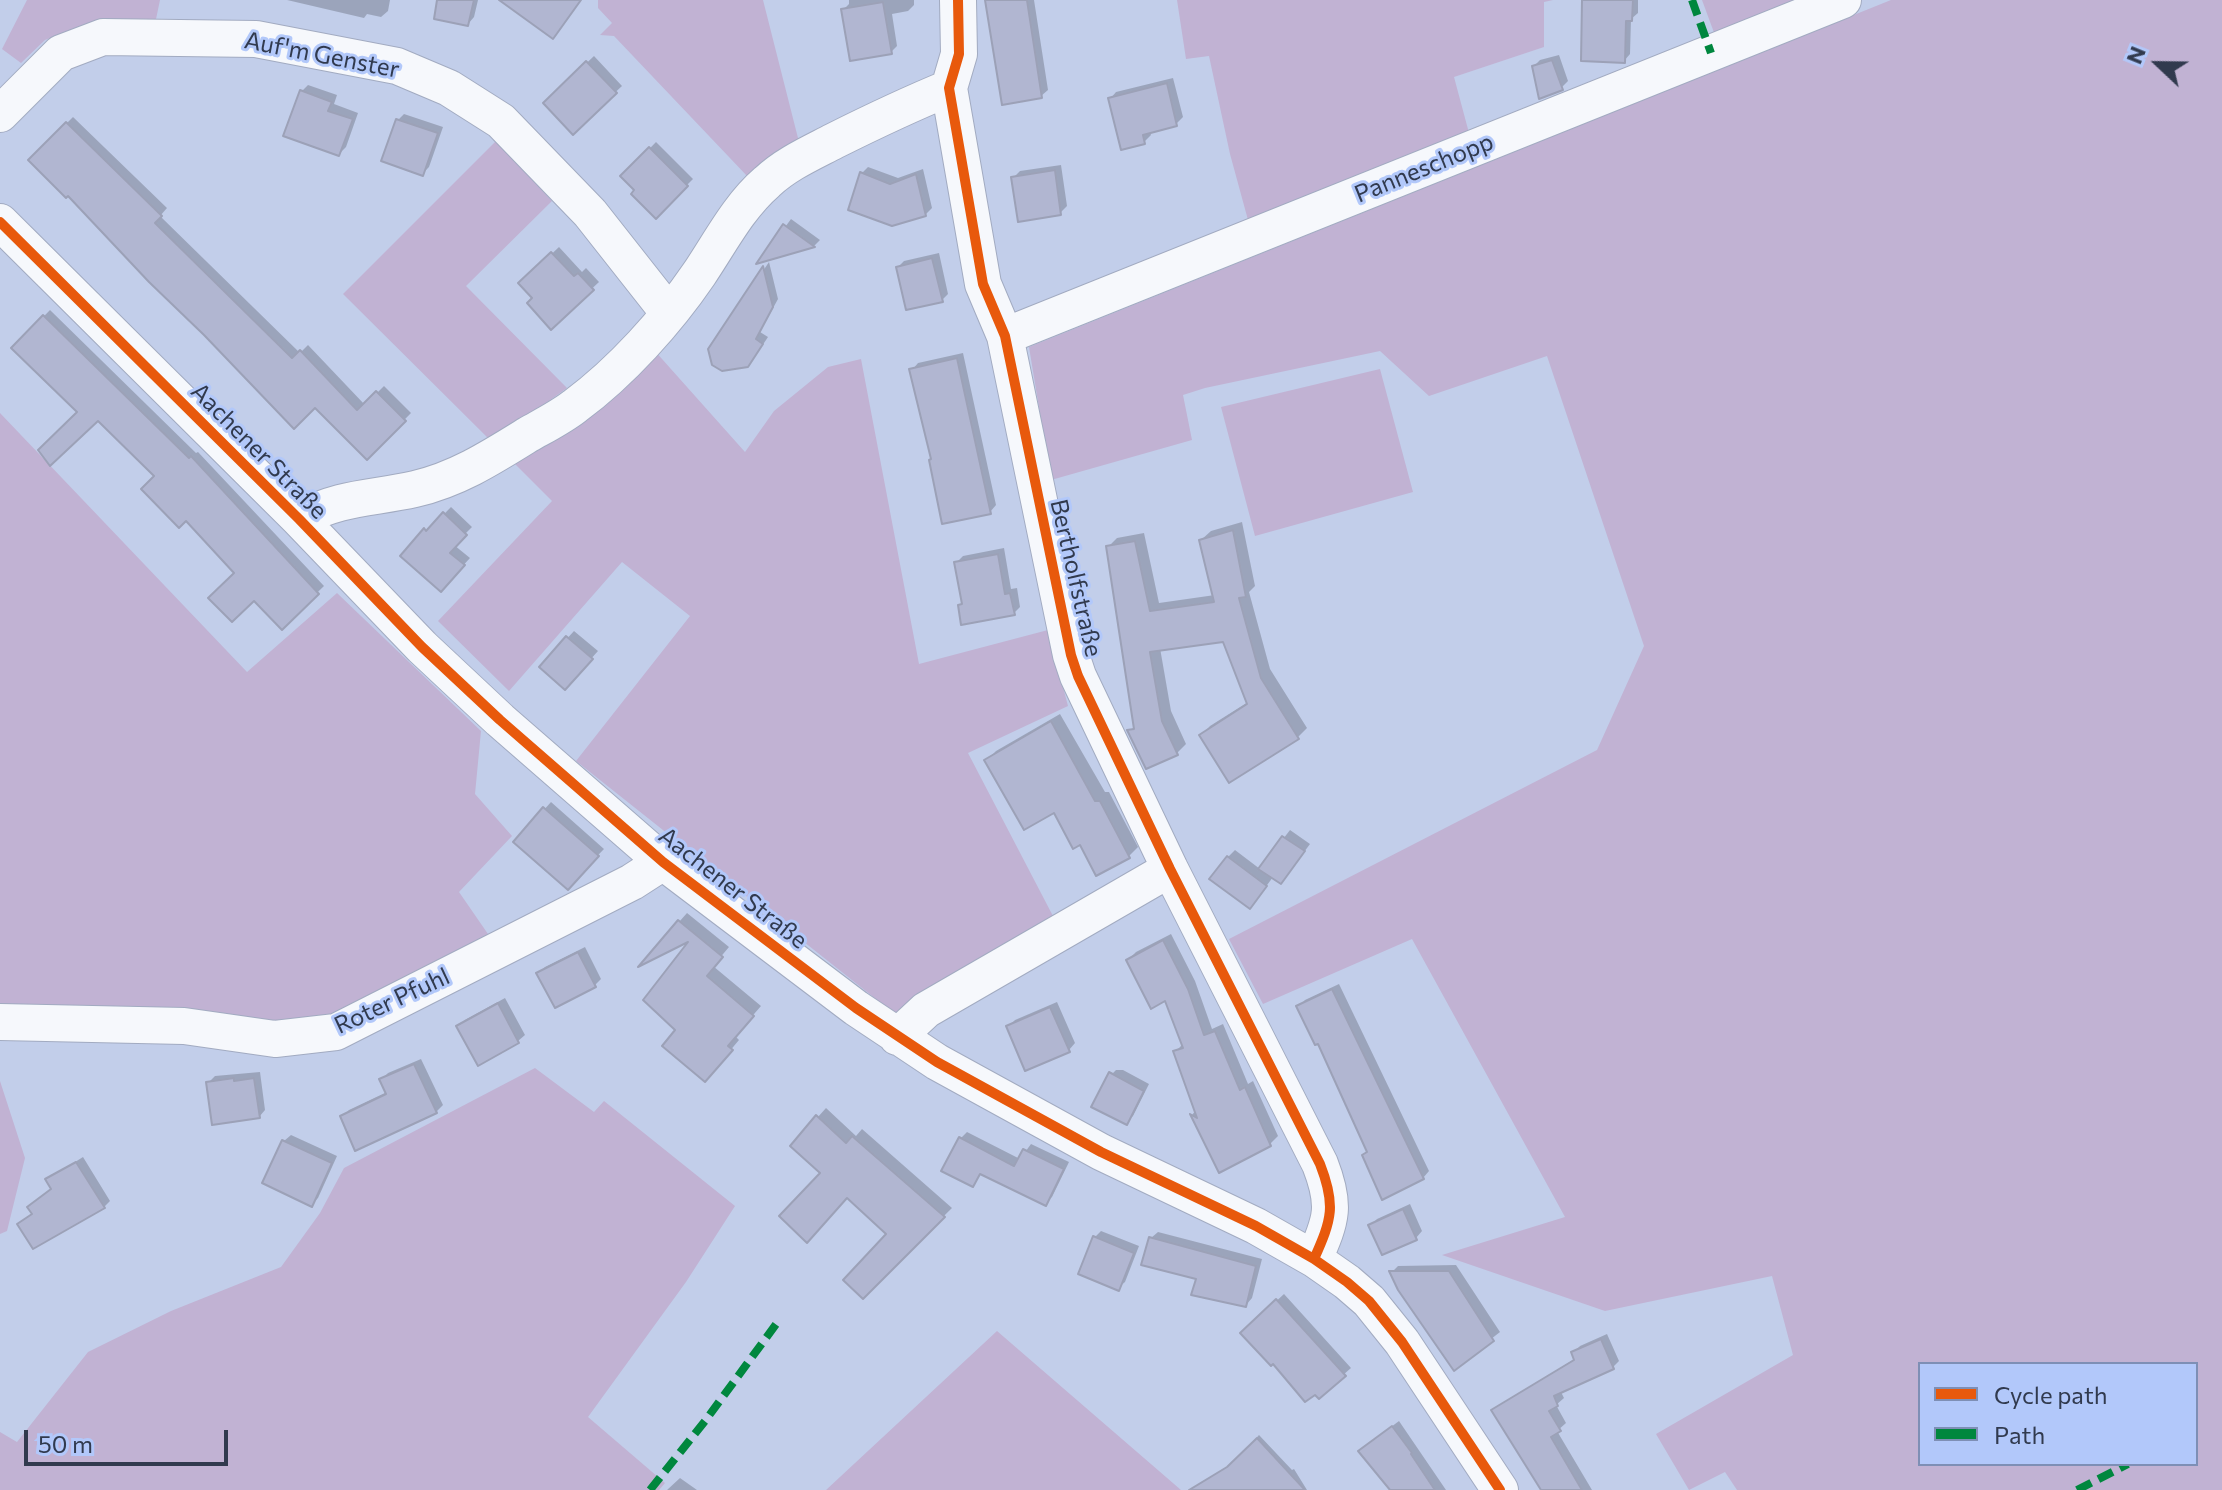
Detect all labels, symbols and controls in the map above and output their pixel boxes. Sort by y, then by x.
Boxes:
north arrow [2118,24,2198,104]
street label: Auf'm Genster [242,26,402,84]
text: N [2120,42,2151,68]
street label: Panneschopp [1350,127,1498,209]
street label: Aachener Straße [185,377,333,525]
street label: Bertholfstraße [1044,496,1108,660]
street label: Aachener Straße [653,821,813,955]
street label: Roter Pfuhl [330,962,454,1040]
legend [1918,1362,2198,1466]
text: Cycle path [1994,1380,2108,1409]
scale bar [28,1414,232,1464]
text: Path [1994,1420,2045,1449]
text: 50 m [38,1429,93,1458]

